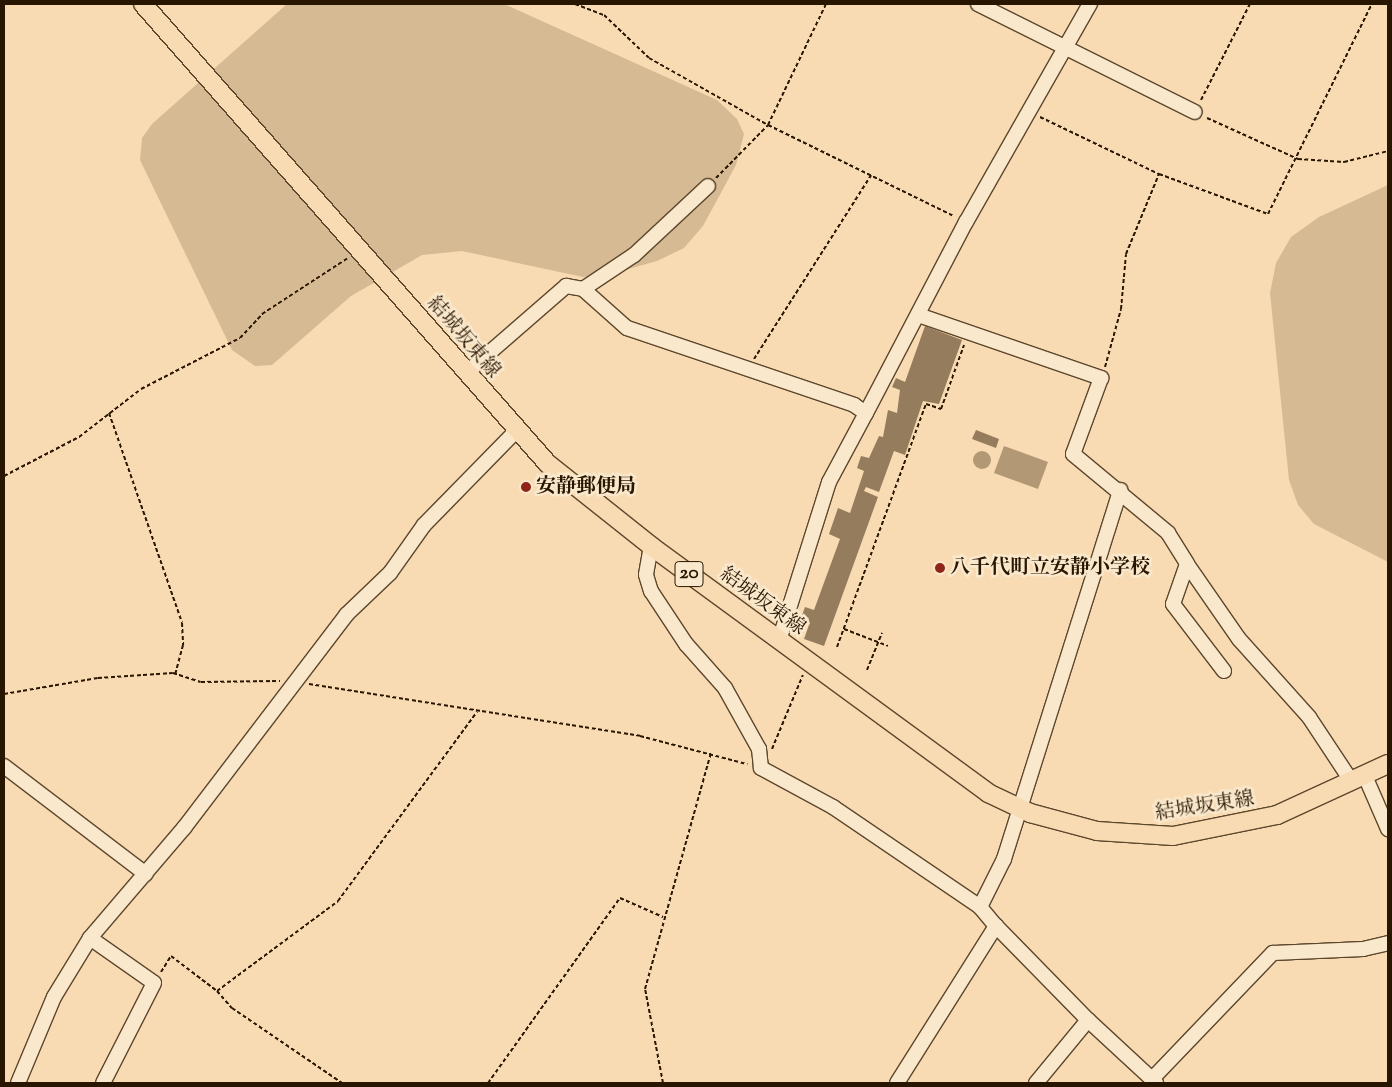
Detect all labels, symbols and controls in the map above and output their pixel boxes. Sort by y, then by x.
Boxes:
street label: 結城坂東線 [421,292,505,384]
place label: 安静郵便局 [536,475,636,499]
marker: 安静郵便局 [520,481,532,493]
place label: 八千代町立安静小学校 [950,556,1150,580]
road number: 20 [674,558,704,590]
marker: 八千代町立安静小学校 [934,562,946,574]
street label: 結城坂東線 [714,563,810,641]
street label: 結城坂東線 [1154,787,1256,827]

